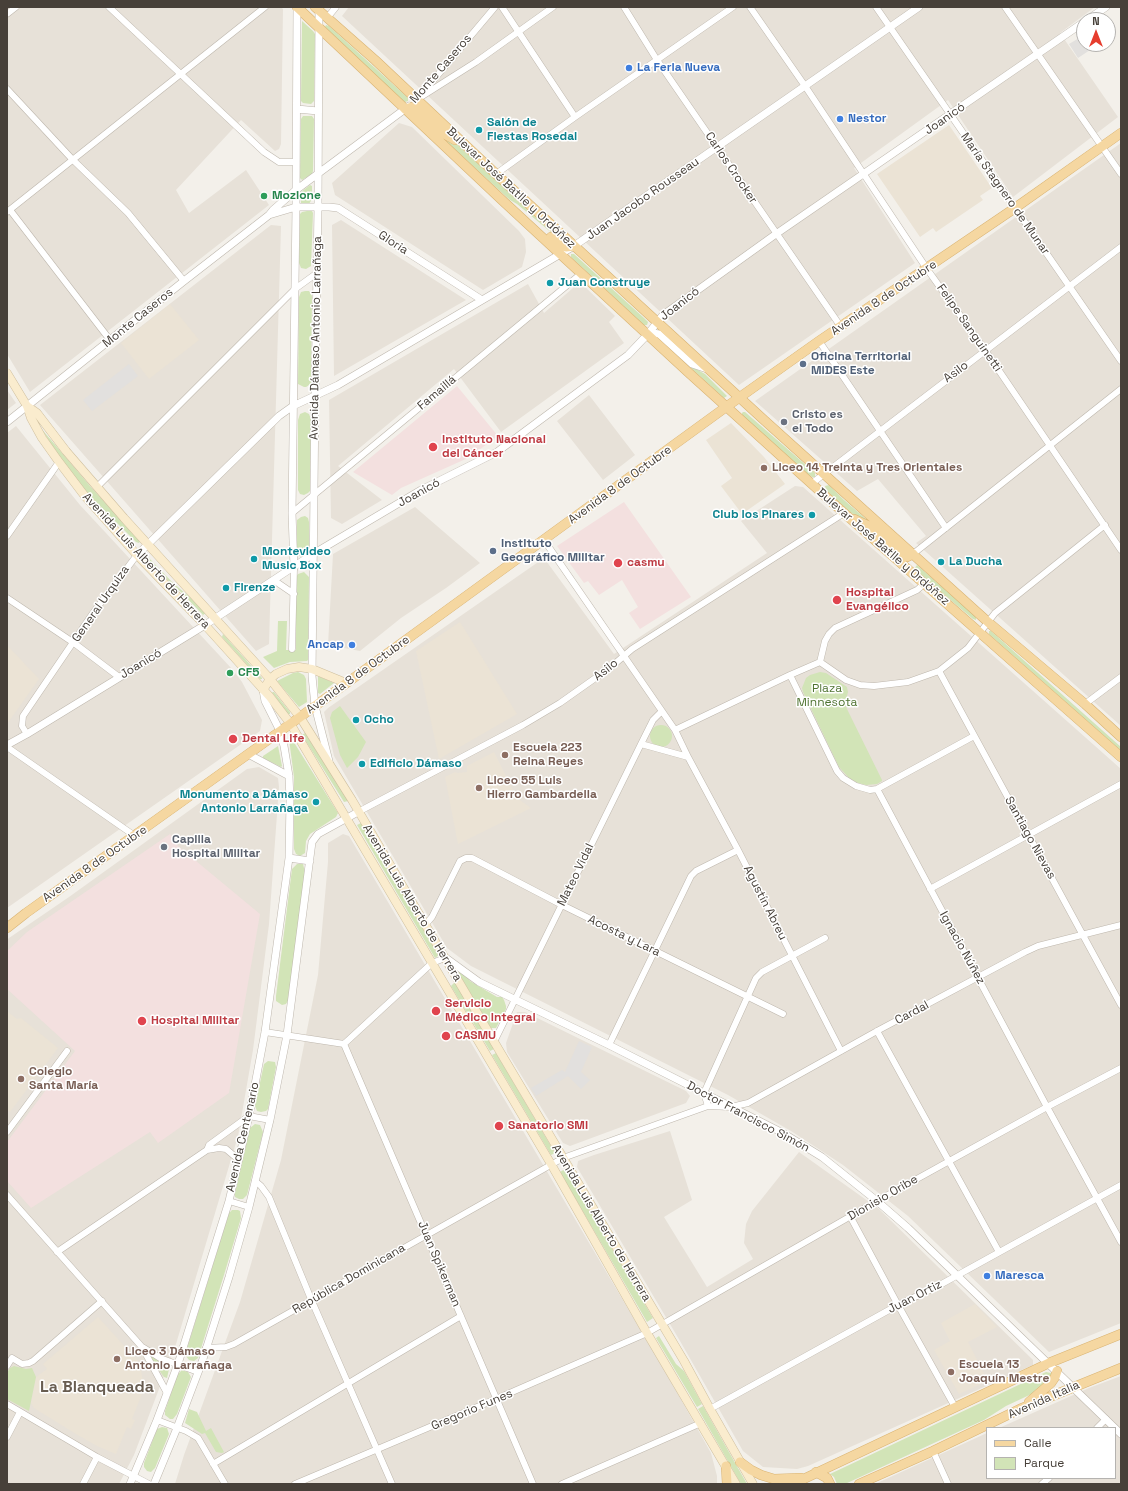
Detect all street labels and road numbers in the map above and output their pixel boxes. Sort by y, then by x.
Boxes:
street label: Monte Caseros [407,32,475,106]
street label: Joanicó [922,100,968,138]
street label: Bulevar José Batlle y Ordóñez [444,124,578,252]
street label: Carlos Crocker [702,129,760,207]
street label: María Stagnero de Munar [957,130,1053,258]
street label: Juan Jacobo Rousseau [584,155,702,243]
street label: Gloria [375,228,411,258]
street label: Avenida Dámaso Antonio Larrañaga [307,236,325,440]
street label: Avenida 8 de Octubre [829,257,939,339]
street label: Felipe Sanguinetti [933,281,1005,375]
street label: Joanicó [657,284,703,324]
street label: Monte Caseros [100,285,176,351]
street label: Asilo [941,358,971,386]
street label: Famaillá [415,373,459,413]
street label: Avenida 8 de Octubre [566,443,674,527]
street label: Joanicó [395,476,443,510]
street label: Bulevar José Batlle y Ordóñez [814,485,952,609]
street label: Avenida Luis Alberto de Herrera [79,490,213,632]
street label: General Urquiza [69,563,133,645]
street label: Avenida 8 de Octubre [304,633,412,717]
street label: Joanicó [118,646,164,682]
street label: Asilo [591,656,621,684]
street label: Santiago Nievas [1001,794,1059,882]
street label: Avenida Luis Alberto de Herrera [359,822,465,984]
street label: Avenida 8 de Octubre [40,823,150,905]
street label: Mateo Vidal [555,841,597,909]
street label: Agustín Abreu [740,863,790,943]
street label: Ignacio Núñez [936,909,988,987]
street label: Acosta y Lara [585,912,663,960]
street label: Cardal [893,998,931,1028]
street label: Doctor Francisco Simón [684,1078,812,1156]
street label: Avenida Centenario [223,1081,263,1193]
street label: Avenida Luis Alberto de Herrera [548,1142,654,1304]
street label: Dionisio Oribe [845,1172,921,1224]
street label: Juan Spikerman [414,1219,464,1309]
street label: República Dominicana [290,1241,408,1317]
street label: Juan Ortiz [886,1277,944,1317]
street label: Avenida Italia [1006,1378,1082,1422]
street label: Gregorio Funes [429,1386,515,1434]

